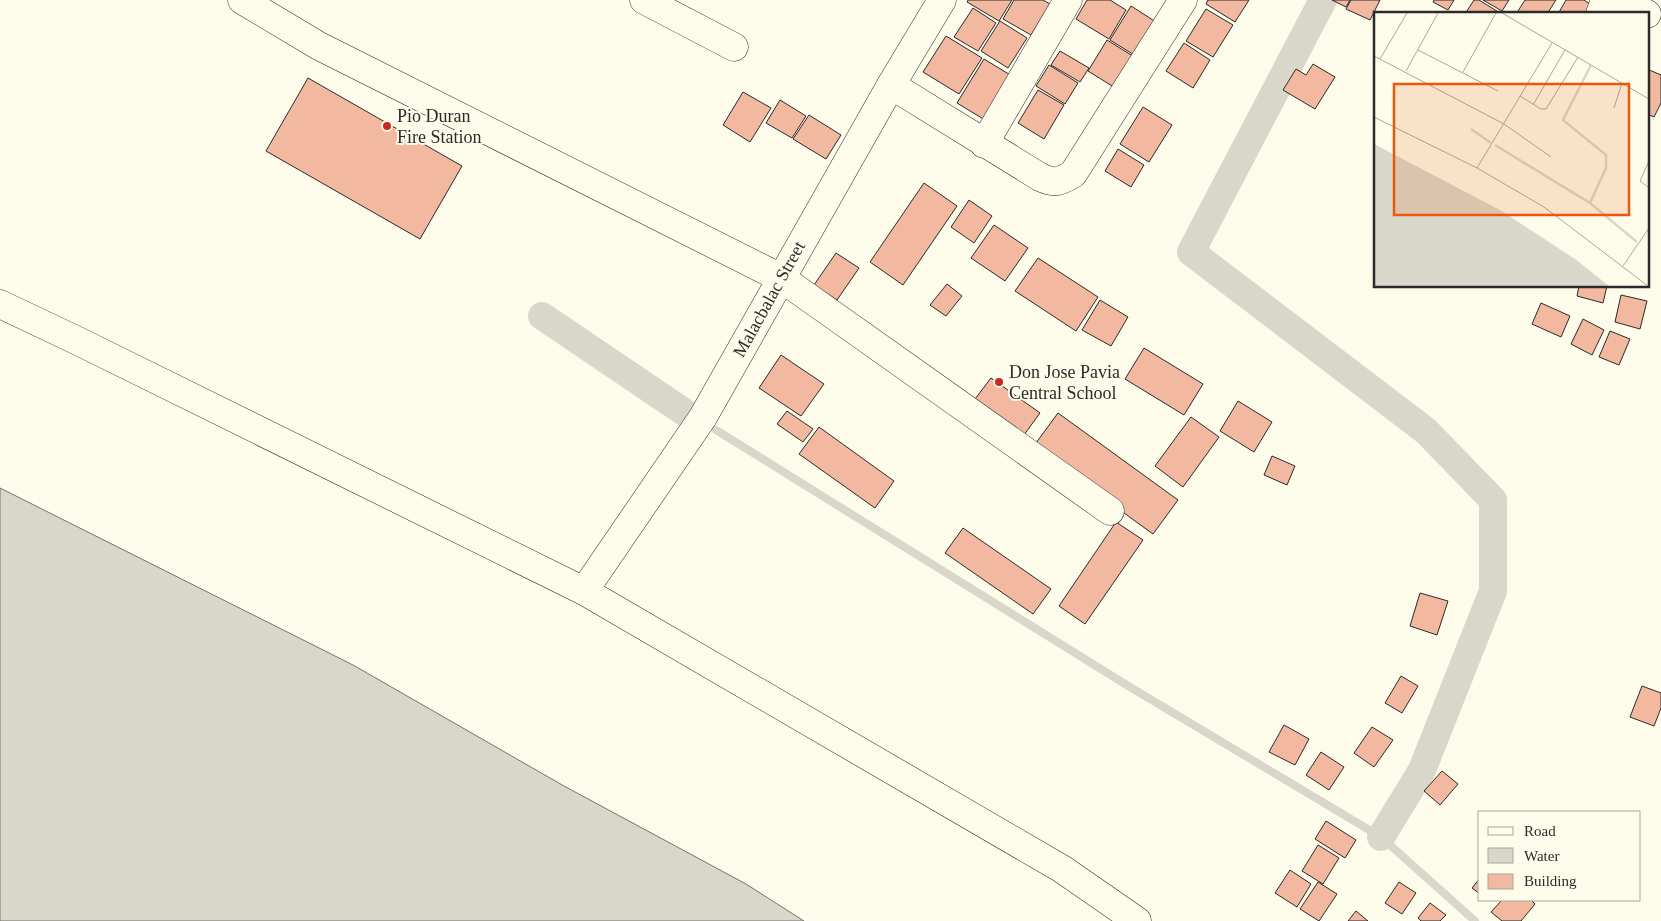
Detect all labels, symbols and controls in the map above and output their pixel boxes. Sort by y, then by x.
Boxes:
inset map [1374,12,1648,288]
place label: Pio Duran Fire Station [397,106,482,147]
marker: Pio Duran Fire Station [381,120,393,132]
street label: Malacbalac Street [729,238,809,360]
place label: Don Jose Pavia Central School [1009,362,1120,403]
marker: Don Jose Pavia Central School [993,376,1005,388]
legend [1478,811,1641,901]
text: Road [1524,823,1556,839]
text: Water [1524,848,1559,864]
text: Building [1524,873,1577,889]

